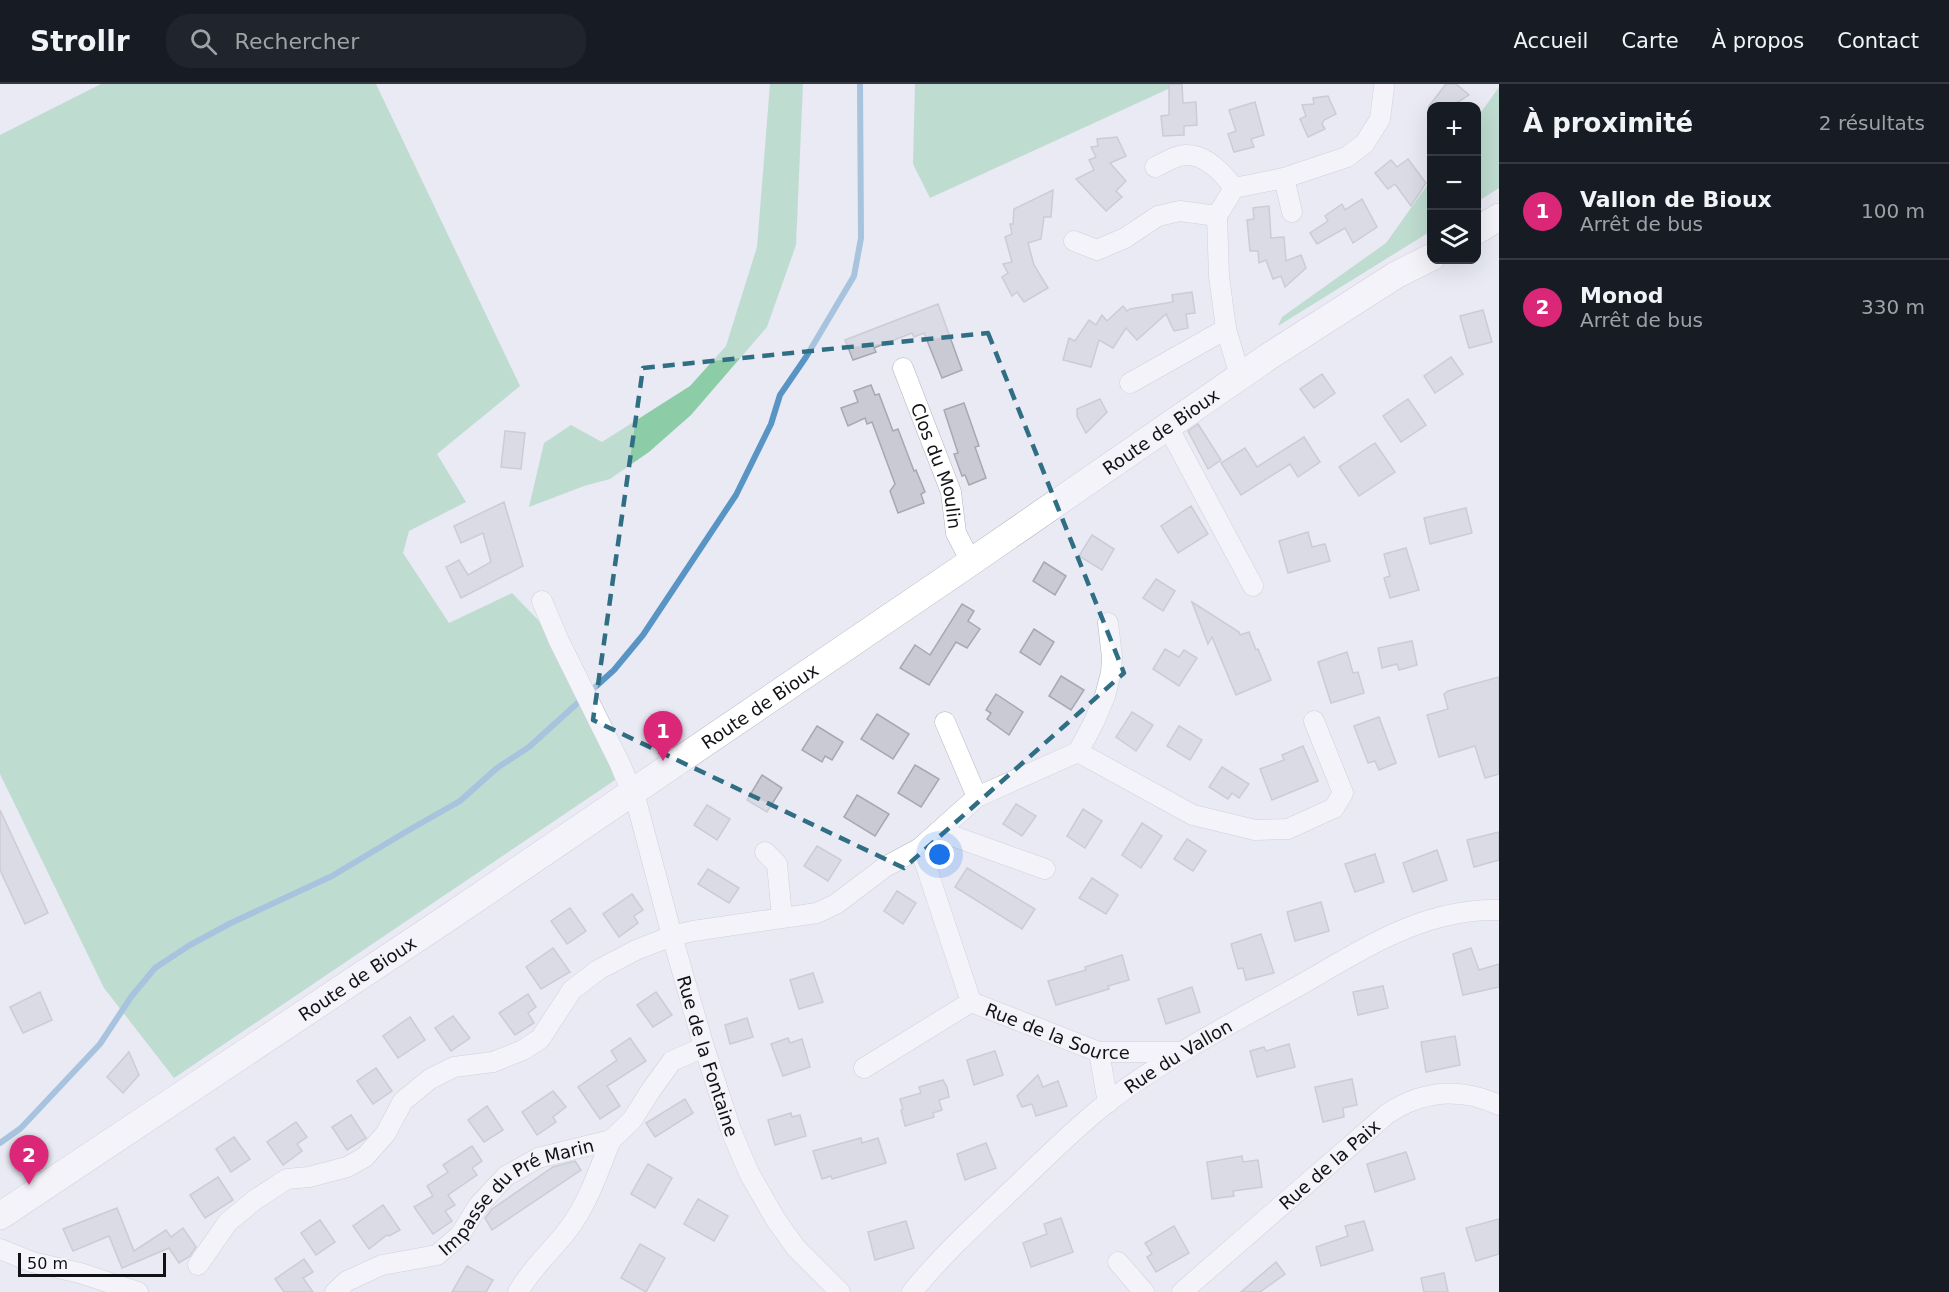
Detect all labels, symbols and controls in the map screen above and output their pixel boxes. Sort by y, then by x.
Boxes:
search box [166,14,586,68]
text: Strollr [30,25,130,58]
icon: search [187,25,220,58]
text: Rechercher [235,29,359,54]
text: Accueil [1513,29,1588,53]
text: Carte [1621,29,1679,53]
text: À propos [1712,29,1804,53]
text: Contact [1837,29,1919,53]
map controls [1427,102,1481,264]
button: + [1427,102,1481,156]
text: À proximité [1523,108,1693,138]
text: 2 résultats [1819,111,1925,135]
button: − [1427,156,1481,210]
text: Vallon de Bioux [1580,187,1772,212]
text: 1 [1536,199,1549,223]
text: 100 m [1861,199,1925,223]
button: layers [1427,210,1481,264]
text: Arrêt de bus [1580,212,1703,236]
text: Monod [1580,283,1664,308]
text: 2 [1536,295,1549,319]
text: 330 m [1861,295,1925,319]
text: Arrêt de bus [1580,308,1703,332]
street label: Route de Bioux [1098,384,1223,479]
street label: Clos du Moulin [907,400,966,530]
street label: Route de Bioux [697,659,822,753]
pin: 1 [644,712,682,761]
your location [925,840,954,869]
street label: Route de Bioux [294,931,420,1025]
street label: Rue de la Fontaine [673,973,743,1139]
street label: Rue de la Source [982,998,1130,1063]
street label: Rue du Vallon [1120,1015,1235,1097]
street label: Rue de la Paix [1275,1114,1384,1214]
street label: Impasse du Pré Marin [434,1134,596,1260]
pin: 2 [9,1136,48,1185]
scale bar [18,1250,166,1278]
text: 50 m [27,1254,68,1273]

